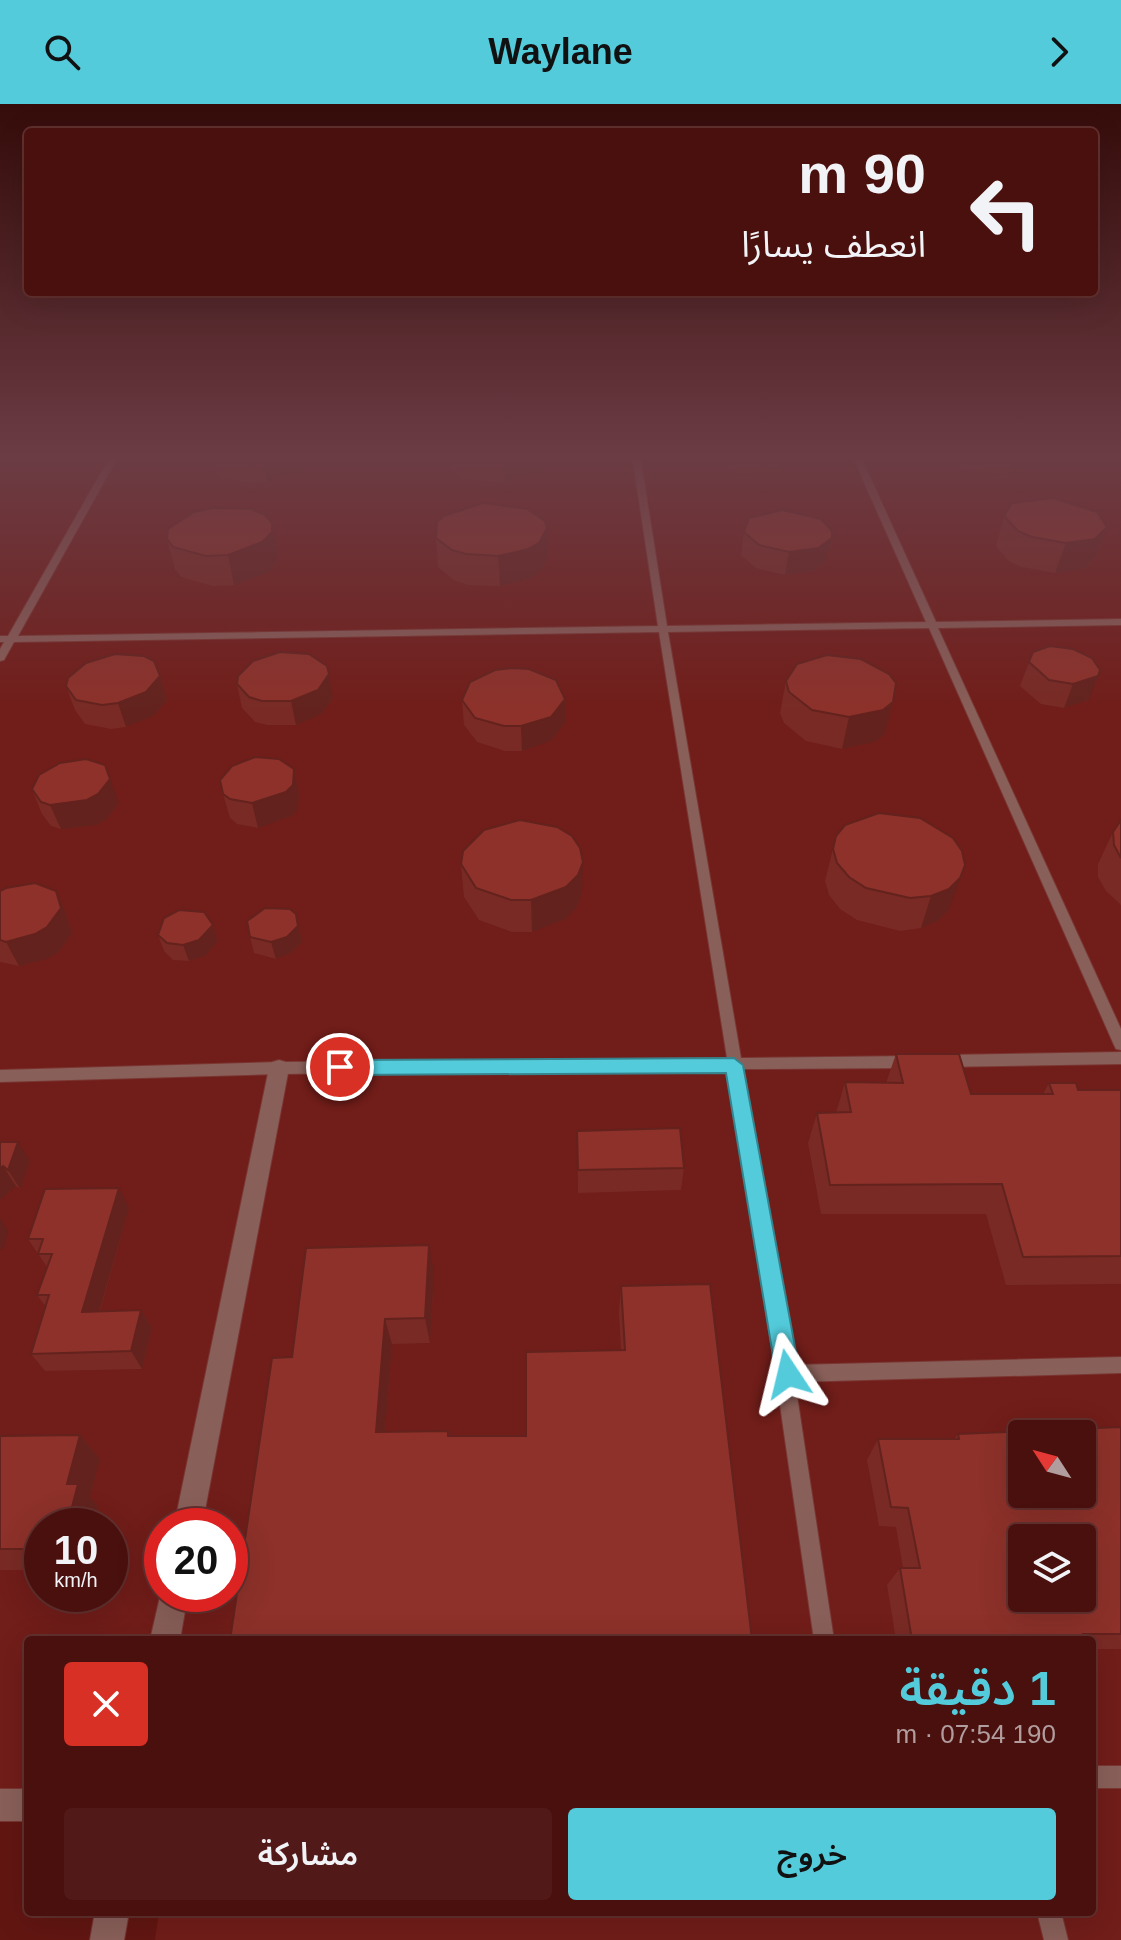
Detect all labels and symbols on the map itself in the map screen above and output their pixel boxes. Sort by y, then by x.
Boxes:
pin [306,1033,374,1101]
position arrow [746,1332,830,1416]
north arrow [1008,1420,1096,1508]
speed limit sign: 20 [144,1508,248,1612]

